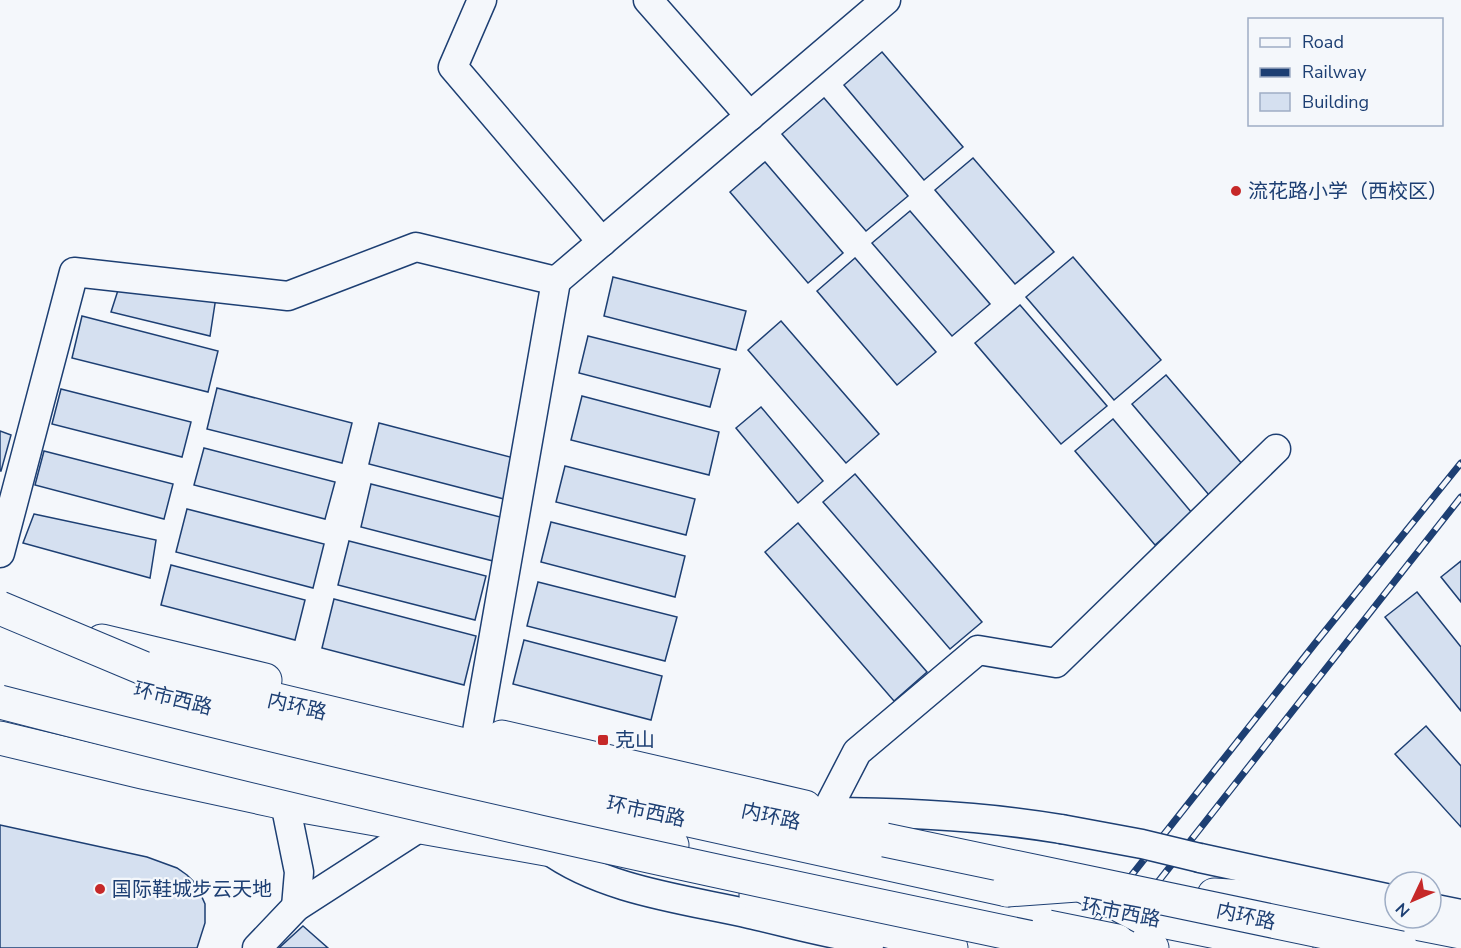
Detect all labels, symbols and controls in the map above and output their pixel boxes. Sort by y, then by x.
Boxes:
legend [1248,18,1443,126]
text: Road [1302,30,1344,54]
text: Railway [1302,60,1367,84]
text: Building [1302,90,1369,114]
place label: 流花路小学（西校区） [1248,178,1448,205]
marker: 流花路小学（西校区） [1229,184,1243,198]
street label: 环市西路 [131,676,215,721]
street label: 内环路 [265,687,329,726]
place label: 克山 [615,727,655,754]
marker: 克山 [596,733,610,747]
street label: 环市西路 [604,790,688,833]
street label: 内环路 [739,797,803,836]
north arrow [1383,870,1443,930]
place label: 国际鞋城步云天地 [112,876,272,903]
marker: 国际鞋城步云天地 [93,882,107,896]
street label: 环市西路 [1079,892,1163,933]
street label: 内环路 [1214,897,1278,936]
text: N [1391,898,1415,922]

